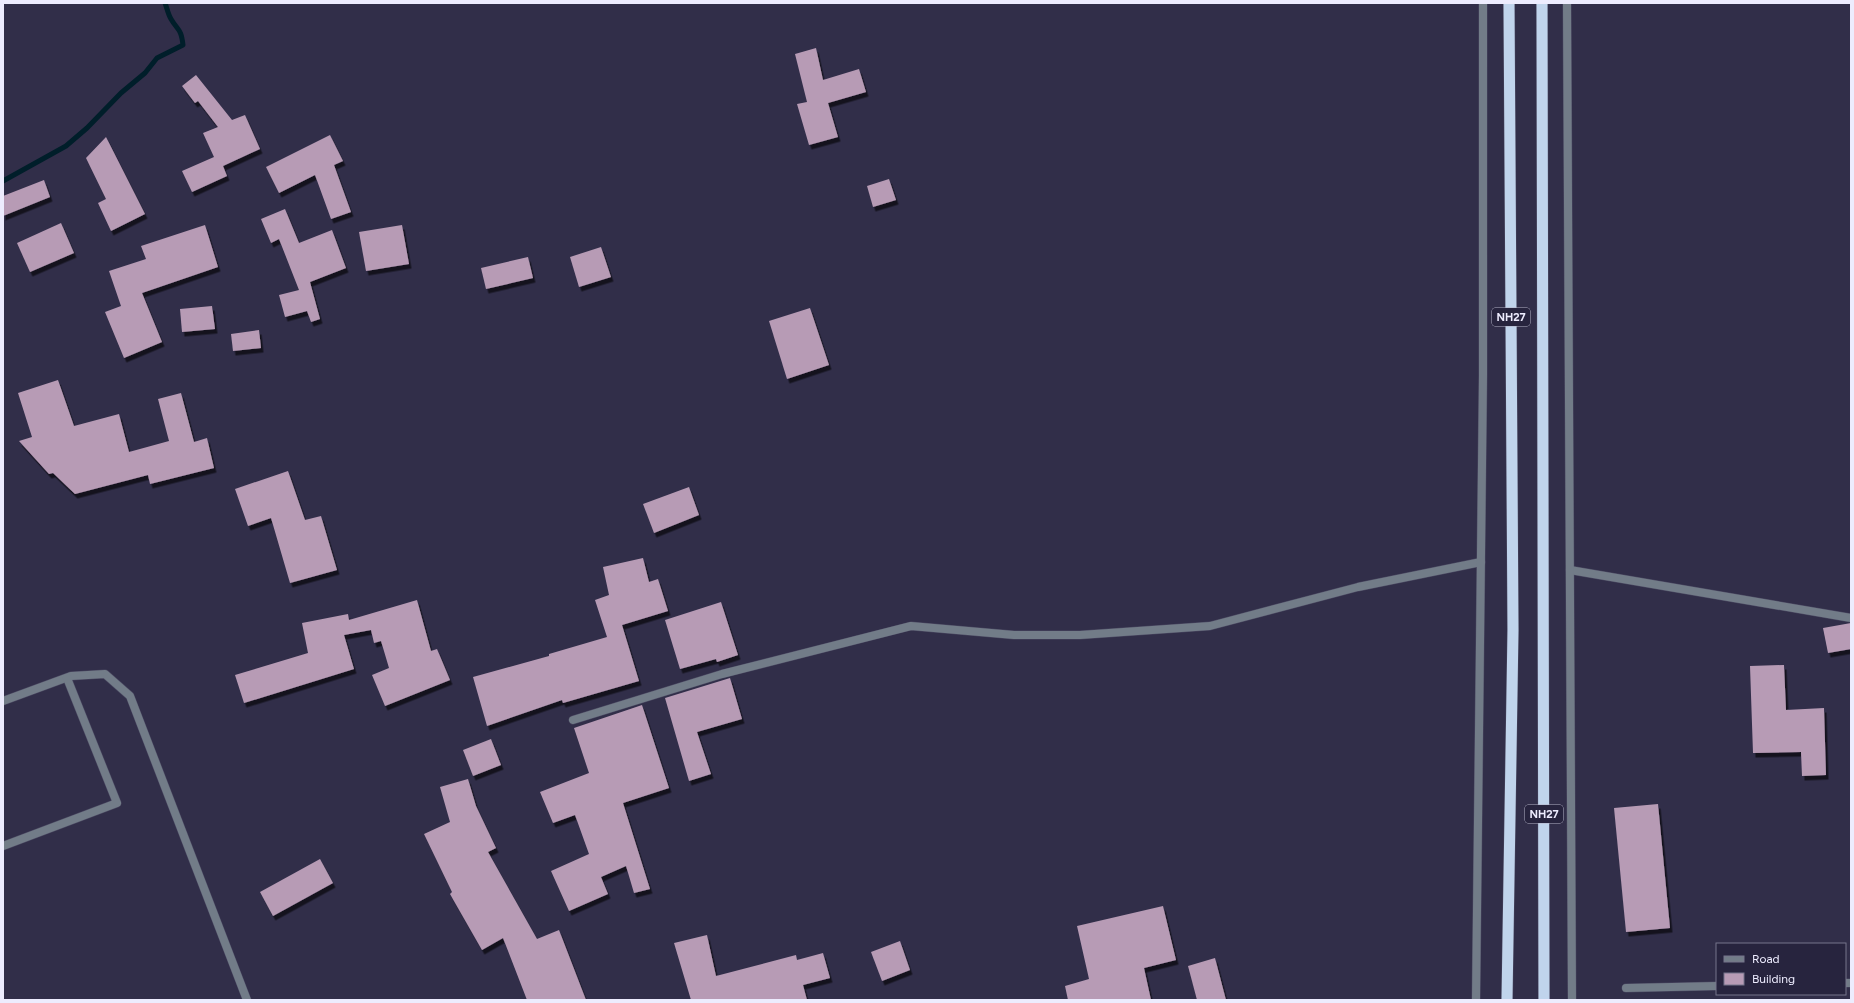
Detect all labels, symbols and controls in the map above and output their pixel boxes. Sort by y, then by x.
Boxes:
road number: NH27 [1492,308,1530,326]
road number: NH27 [1525,805,1563,823]
legend [1716,943,1846,995]
text: Road [1752,952,1780,966]
text: Building [1752,972,1795,986]

